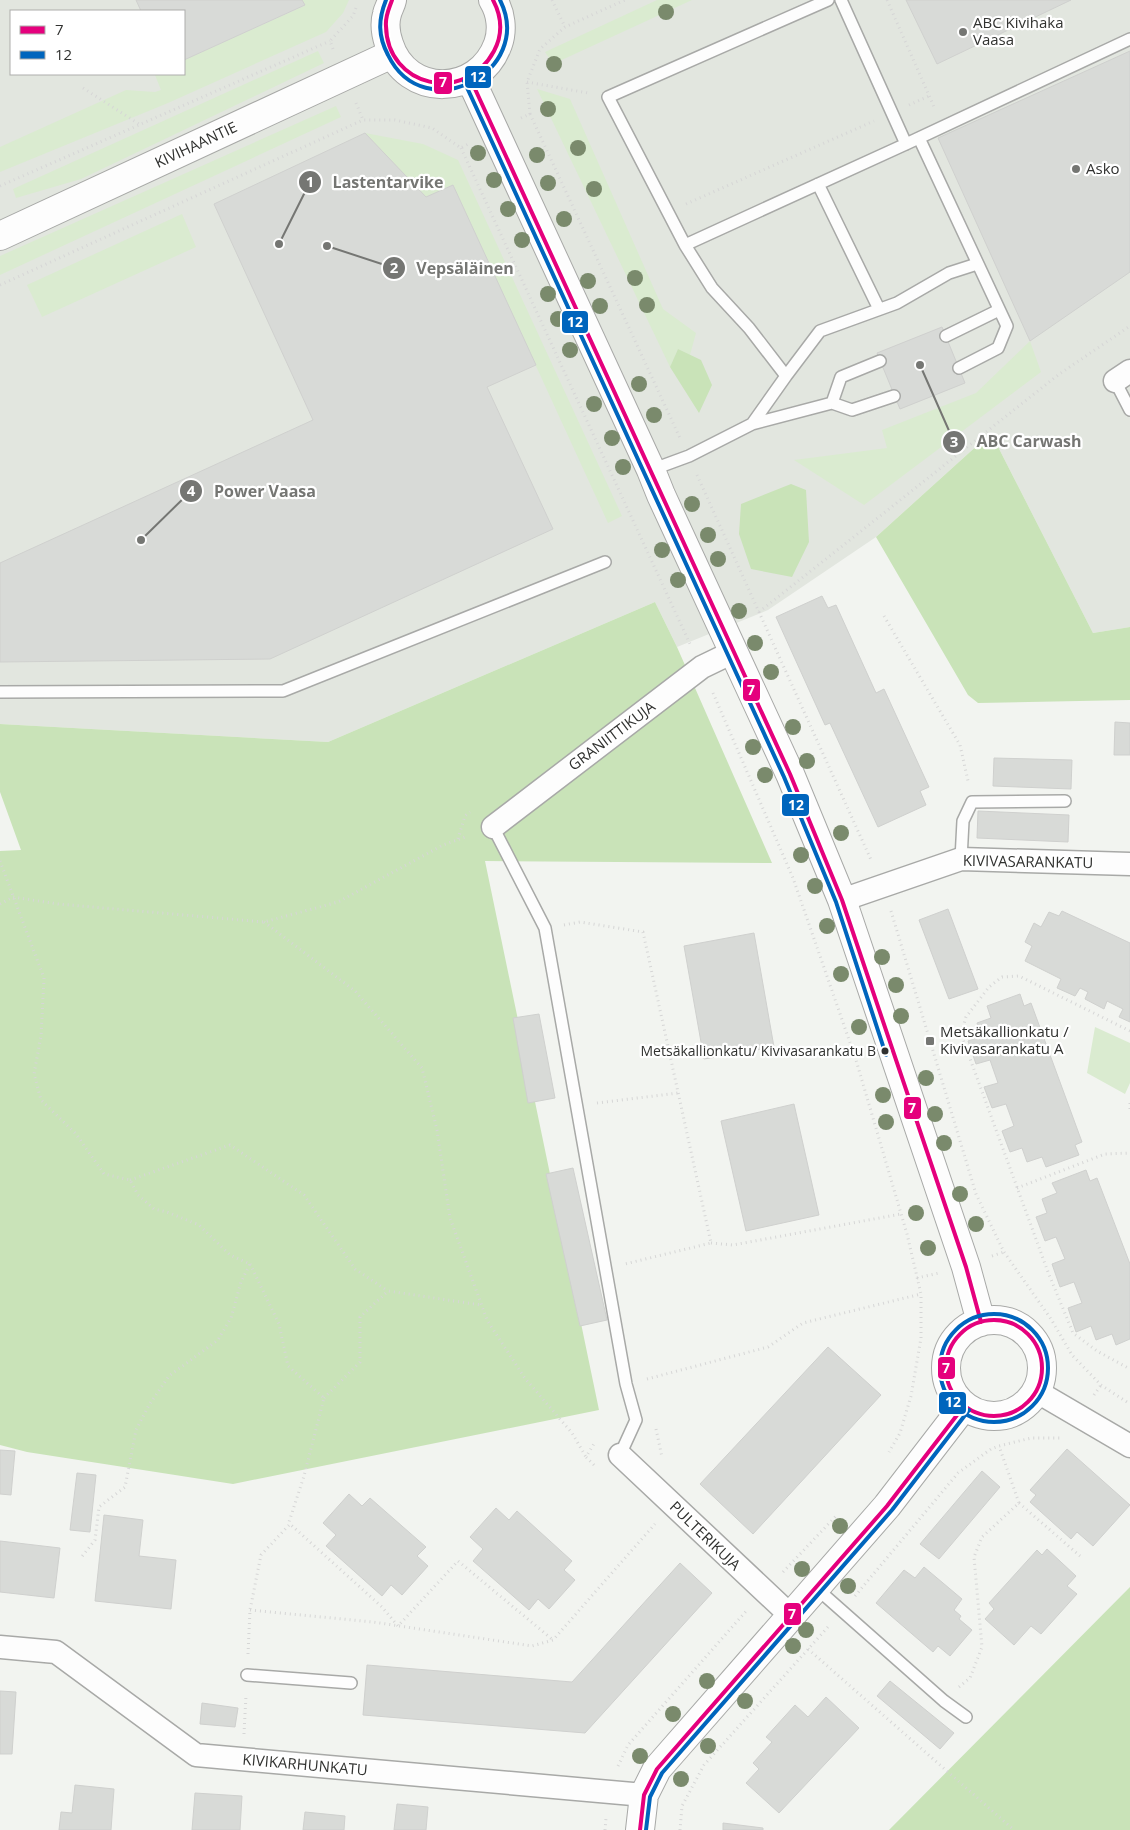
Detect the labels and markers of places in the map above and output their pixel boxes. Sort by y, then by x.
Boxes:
place label: ABC Kivihaka Vaasa [973,12,1064,49]
marker: ABC Kivihaka Vaasa [957,26,969,38]
place label: Asko [1086,158,1120,178]
marker: Asko [1070,163,1082,175]
callout: Lastentarvike [298,167,454,198]
callout: Vepsäläinen [381,253,524,284]
callout: ABC Carwash [942,426,1092,457]
callout: Power Vaasa [179,476,326,507]
place label: Metsäkallionkatu / Kivivasarankatu A [940,1021,1069,1058]
marker: Metsäkallionkatu / Kivivasarankatu A [924,1035,936,1047]
place label: Metsäkallionkatu/ Kivivasarankatu B [641,1041,876,1060]
marker: Metsäkallionkatu/ Kivivasarankatu B [880,1046,890,1056]

